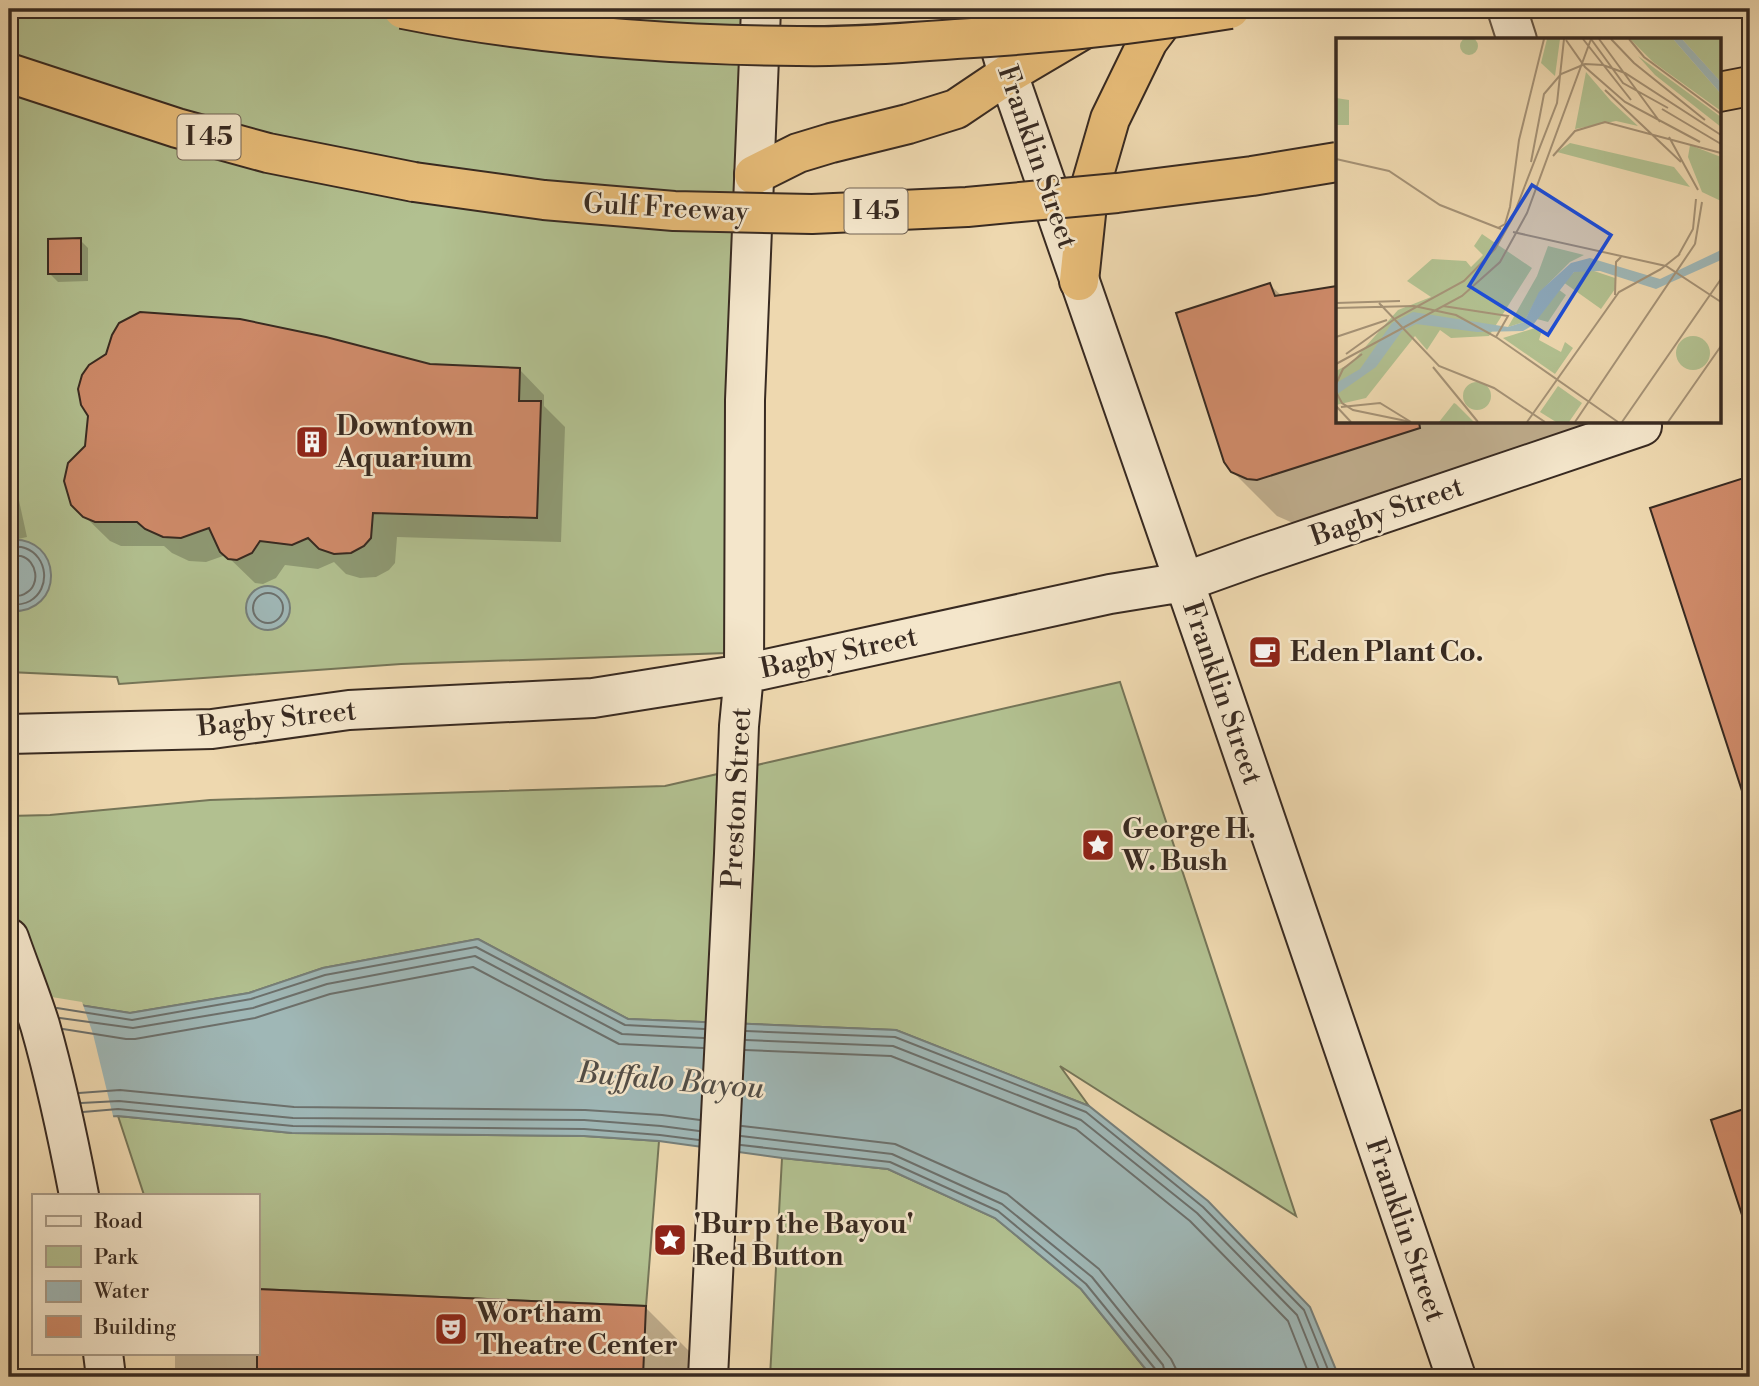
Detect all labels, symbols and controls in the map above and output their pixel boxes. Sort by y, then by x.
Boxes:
inset map [1336,38,1720,424]
street label: Franklin Street [989,61,1085,253]
road number: I 45 [178,114,241,160]
street label: Gulf Freeway [582,186,750,230]
road number: I 45 [844,188,908,233]
place label: Downtown Aquarium [335,409,474,476]
building icon: Downtown Aquarium [293,423,331,461]
street label: Bagby Street [1305,469,1468,555]
street label: Franklin Street [1174,597,1270,789]
street label: Bagby Street [756,619,921,687]
cafe icon: Eden Plant Co. [1246,633,1284,671]
place label: Eden Plant Co. [1290,635,1483,670]
street label: Bagby Street [195,693,358,745]
street label: Preston Street [715,706,759,890]
place label: George H. W. Bush [1121,812,1256,879]
place icon: George H. W. Bush [1079,826,1117,864]
water label: Buffalo Bayou [575,1054,766,1108]
street label: Franklin Street [1357,1134,1453,1326]
legend [32,1194,259,1354]
place label: 'Burp the Bayou' Red Button [694,1207,914,1274]
text: Road [94,1209,143,1235]
place icon: 'Burp the Bayou' Red Button [651,1221,689,1259]
text: Park [94,1245,139,1271]
text: Water [93,1279,149,1305]
place label: Wortham Theatre Center [475,1296,678,1363]
theatre icon: Wortham Theatre Center [432,1310,470,1348]
text: Building [93,1315,176,1341]

